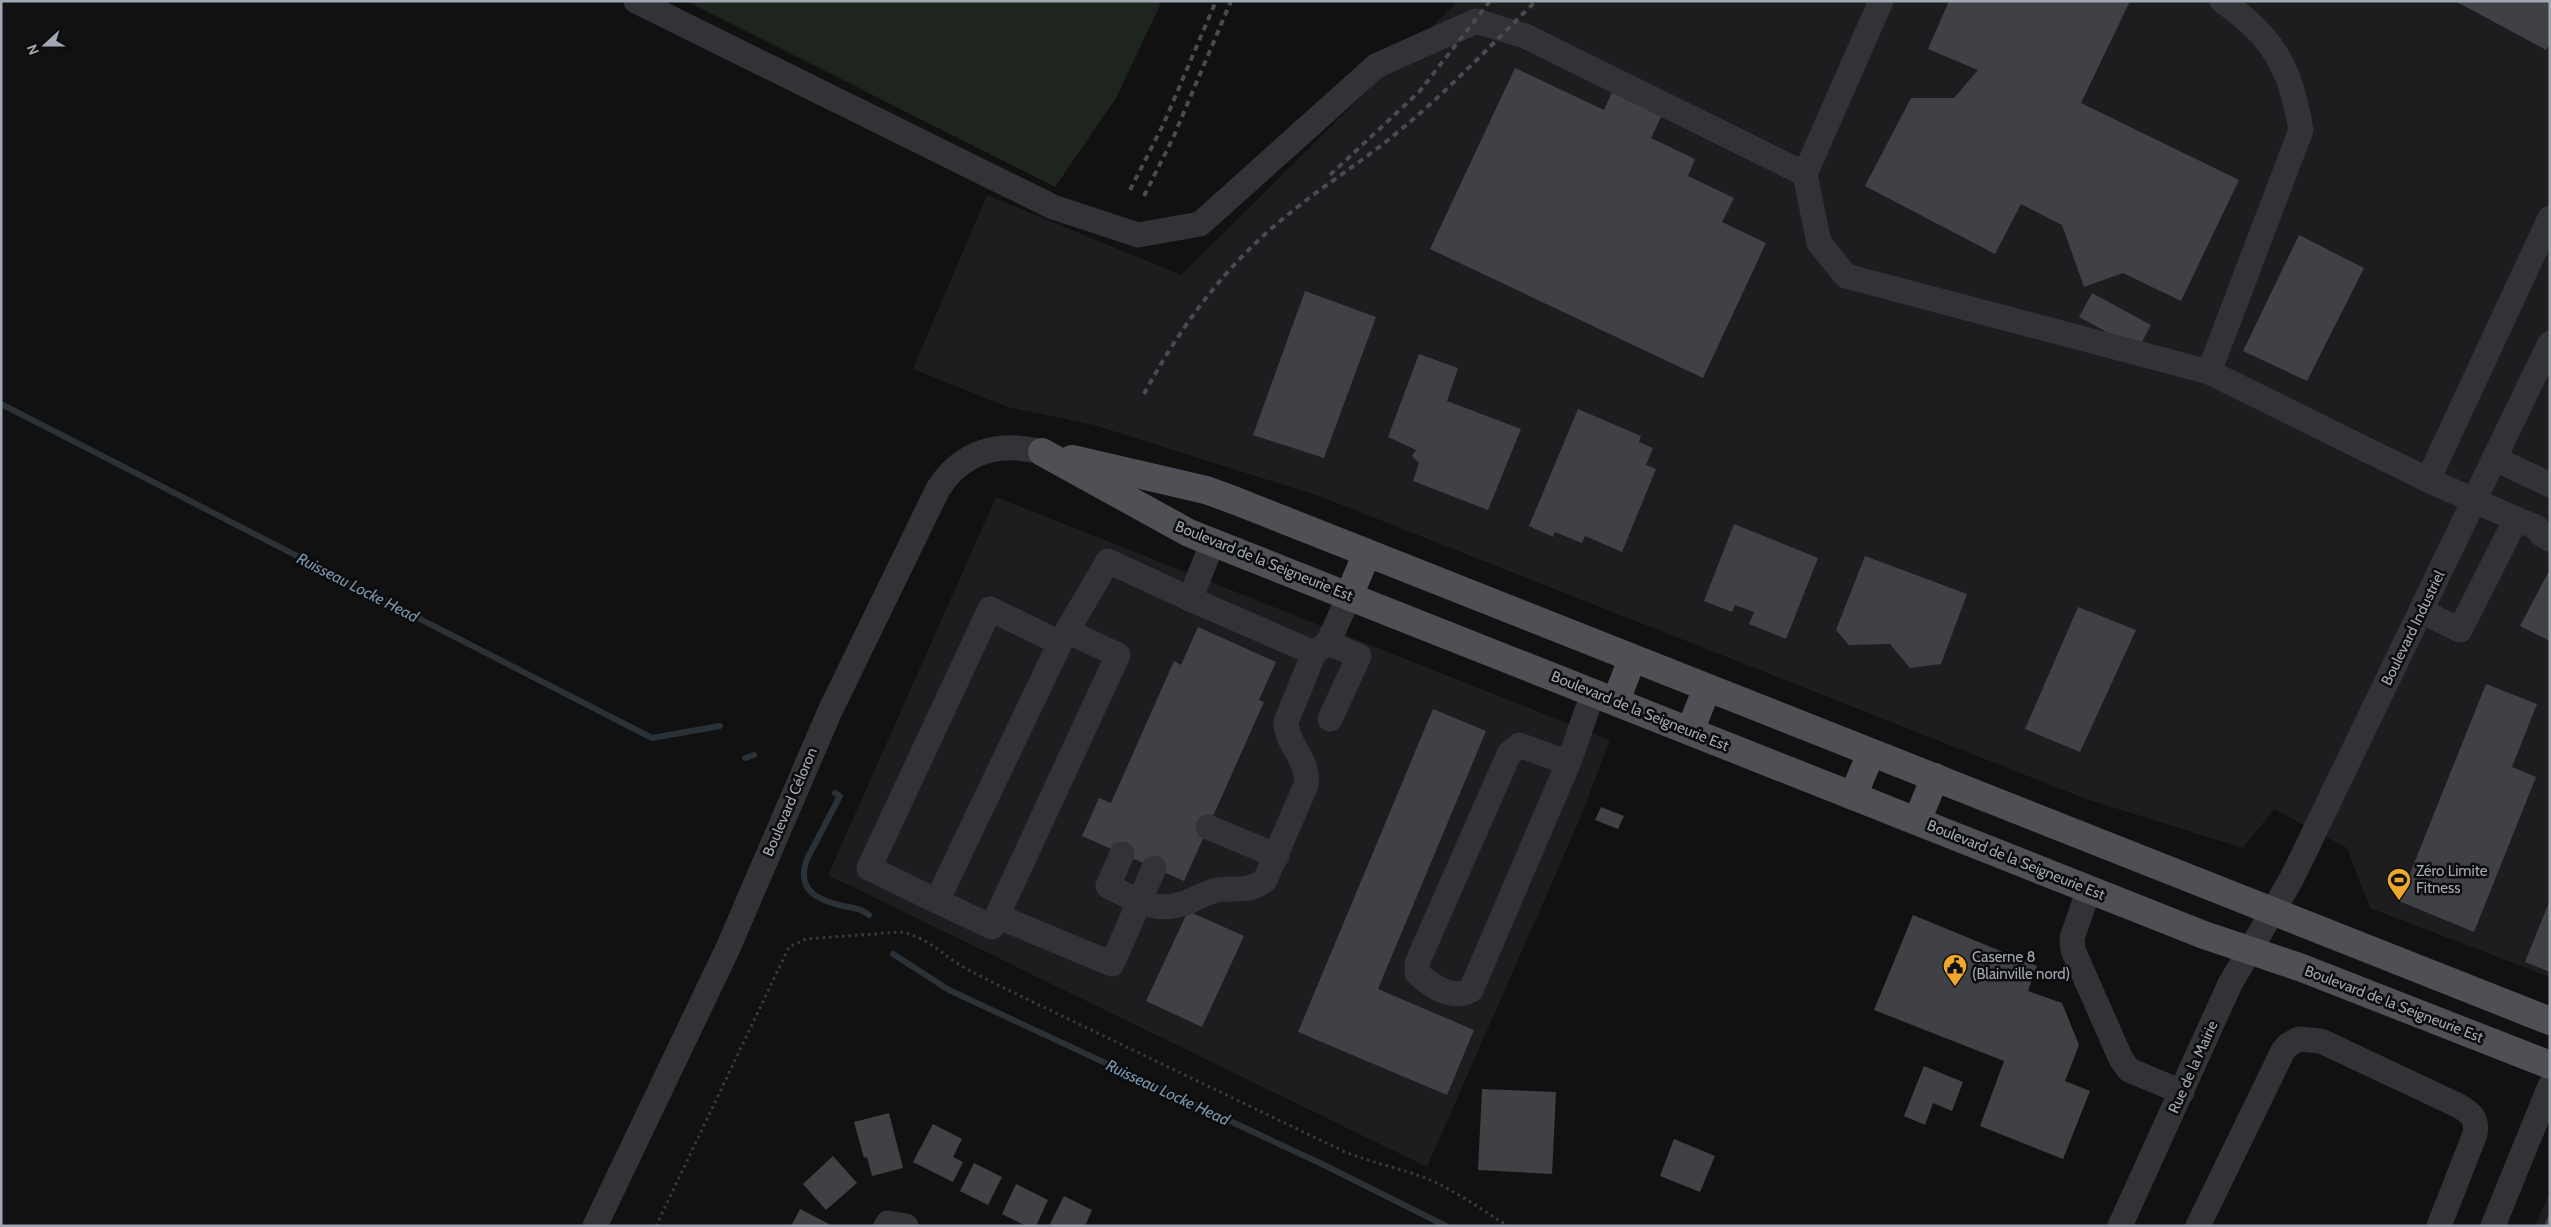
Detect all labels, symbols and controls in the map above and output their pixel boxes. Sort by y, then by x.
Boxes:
north arrow [20,20,70,70]
text: N [23,42,43,58]
street label: Boulevard de la Seigneurie Est [1173,517,1355,605]
water label: Ruisseau Locke Head [294,549,422,627]
street label: Boulevard Industriel [2377,567,2449,688]
street label: Boulevard de la Seigneurie Est [1549,667,1731,755]
street label: Boulevard Céloron [759,745,821,859]
street label: Boulevard de la Seigneurie Est [1925,816,2107,904]
place label: Zéro Limite Fitness [2416,862,2488,897]
sports icon: Zéro Limite Fitness [2386,867,2412,901]
place label: Caserne 8 (Blainville nord) [1972,948,2070,983]
public building icon: Caserne 8 (Blainville nord) [1942,953,1968,987]
street label: Boulevard de la Seigneurie Est [2302,962,2486,1046]
street label: Rue de la Mairie [2165,1018,2222,1116]
water label: Ruisseau Locke Head [1103,1056,1233,1130]

